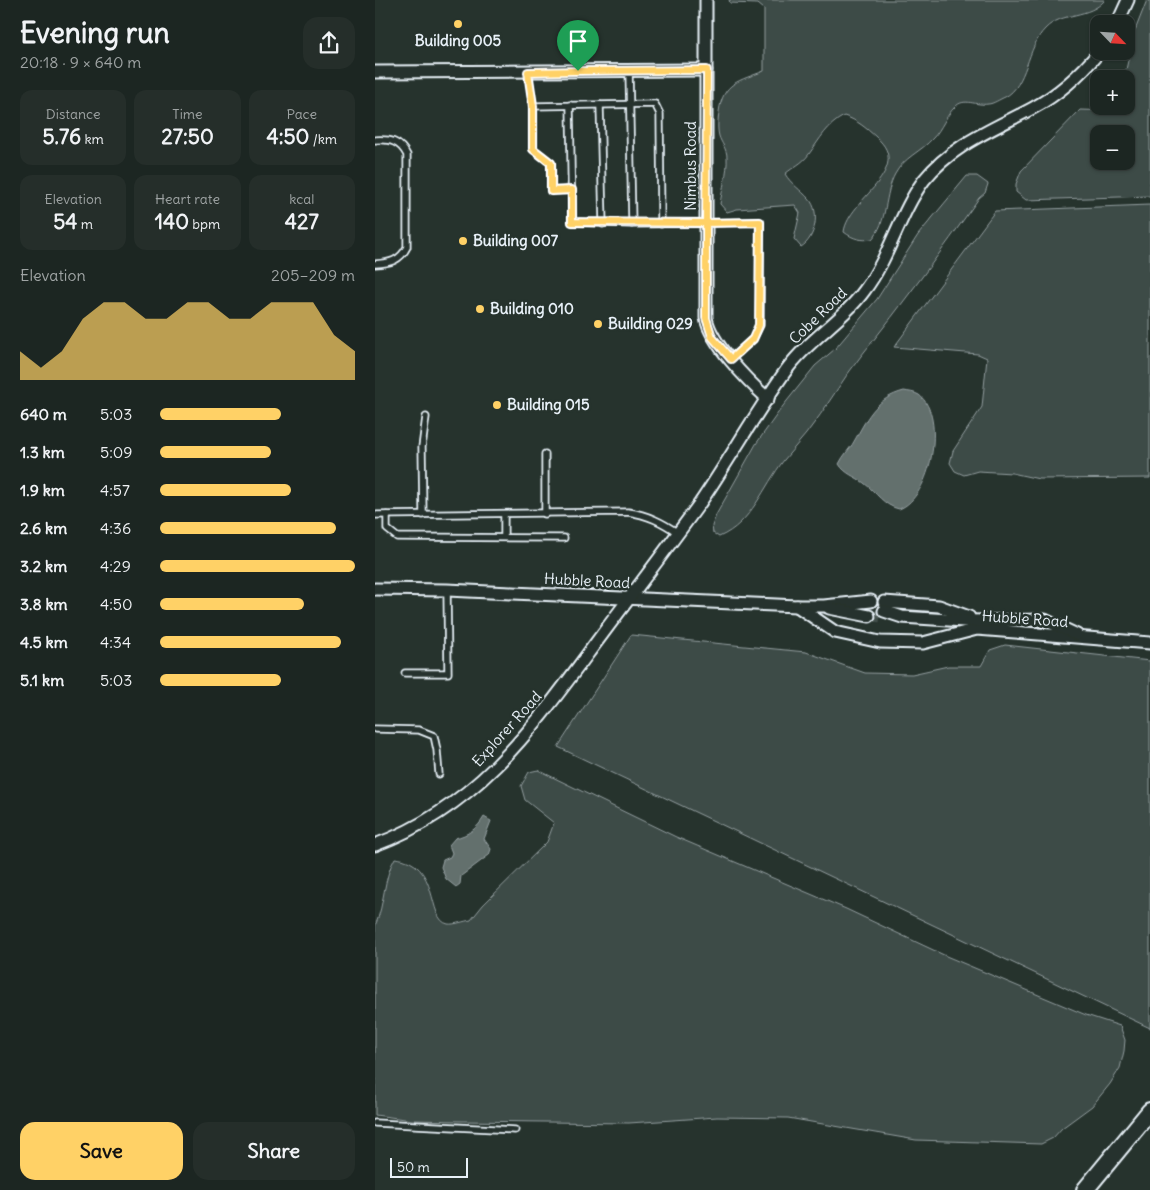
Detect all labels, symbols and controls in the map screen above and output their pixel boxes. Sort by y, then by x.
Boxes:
text: Evening run [20,15,170,51]
north arrow [1090,15,1135,60]
map controls [1090,15,1135,170]
button: share [303,17,355,69]
marker: Building 005 [452,18,464,30]
pin [557,20,599,71]
icon: arrive [564,27,592,55]
place label: Building 005 [415,31,502,51]
text: 20:18 · 9 × 640 m [20,52,141,72]
button: + [1090,70,1135,115]
text: Distance [46,105,101,123]
text: Time [172,105,203,123]
text: Pace [287,105,317,123]
street label: Nimbus Road [681,121,700,211]
text: 5.76 [43,123,81,150]
text: 27:50 [161,123,214,150]
text: 4:50 [267,123,309,150]
button: − [1090,125,1135,170]
text: km [81,130,104,148]
text: /km [309,130,337,148]
text: Elevation [44,190,102,208]
text: Heart rate [155,190,220,208]
text: kcal [289,190,314,208]
text: 54 [53,208,77,235]
text: 140 [155,208,189,235]
text: 427 [285,208,319,235]
text: m [77,215,93,233]
text: bpm [189,215,220,233]
place label: Building 007 [473,231,559,251]
marker: Building 007 [457,235,469,247]
text: Elevation [20,265,86,285]
text: 205–209 m [271,265,355,285]
street label: Cobe Road [785,283,851,348]
place label: Building 010 [490,299,574,319]
marker: Building 010 [474,303,486,315]
place label: Building 029 [608,314,693,334]
marker: Building 029 [592,318,604,330]
place label: Building 015 [507,395,590,415]
marker: Building 015 [491,399,503,411]
text: 640 m [20,404,67,424]
text: 5:03 [100,404,132,424]
text: 1.3 km [20,442,65,462]
text: 5:09 [100,442,133,462]
text: 1.9 km [20,480,65,500]
text: 4:57 [100,480,130,500]
text: 2.6 km [20,518,67,538]
text: 4:36 [100,518,131,538]
text: 3.2 km [20,556,67,576]
text: 4:29 [100,556,131,576]
street label: Hubble Road [543,569,631,592]
text: 3.8 km [20,594,68,614]
text: 4:50 [100,594,133,614]
street label: Hubble Road [981,606,1069,631]
text: 4.5 km [20,632,68,652]
text: 4:34 [100,632,131,652]
text: 5.1 km [20,670,64,690]
text: 5:03 [100,670,132,690]
street label: Explorer Road [468,687,546,770]
button: Save [20,1122,183,1180]
button: Share [193,1122,355,1180]
scale bar [390,1155,467,1178]
text: 50 m [397,1158,430,1176]

